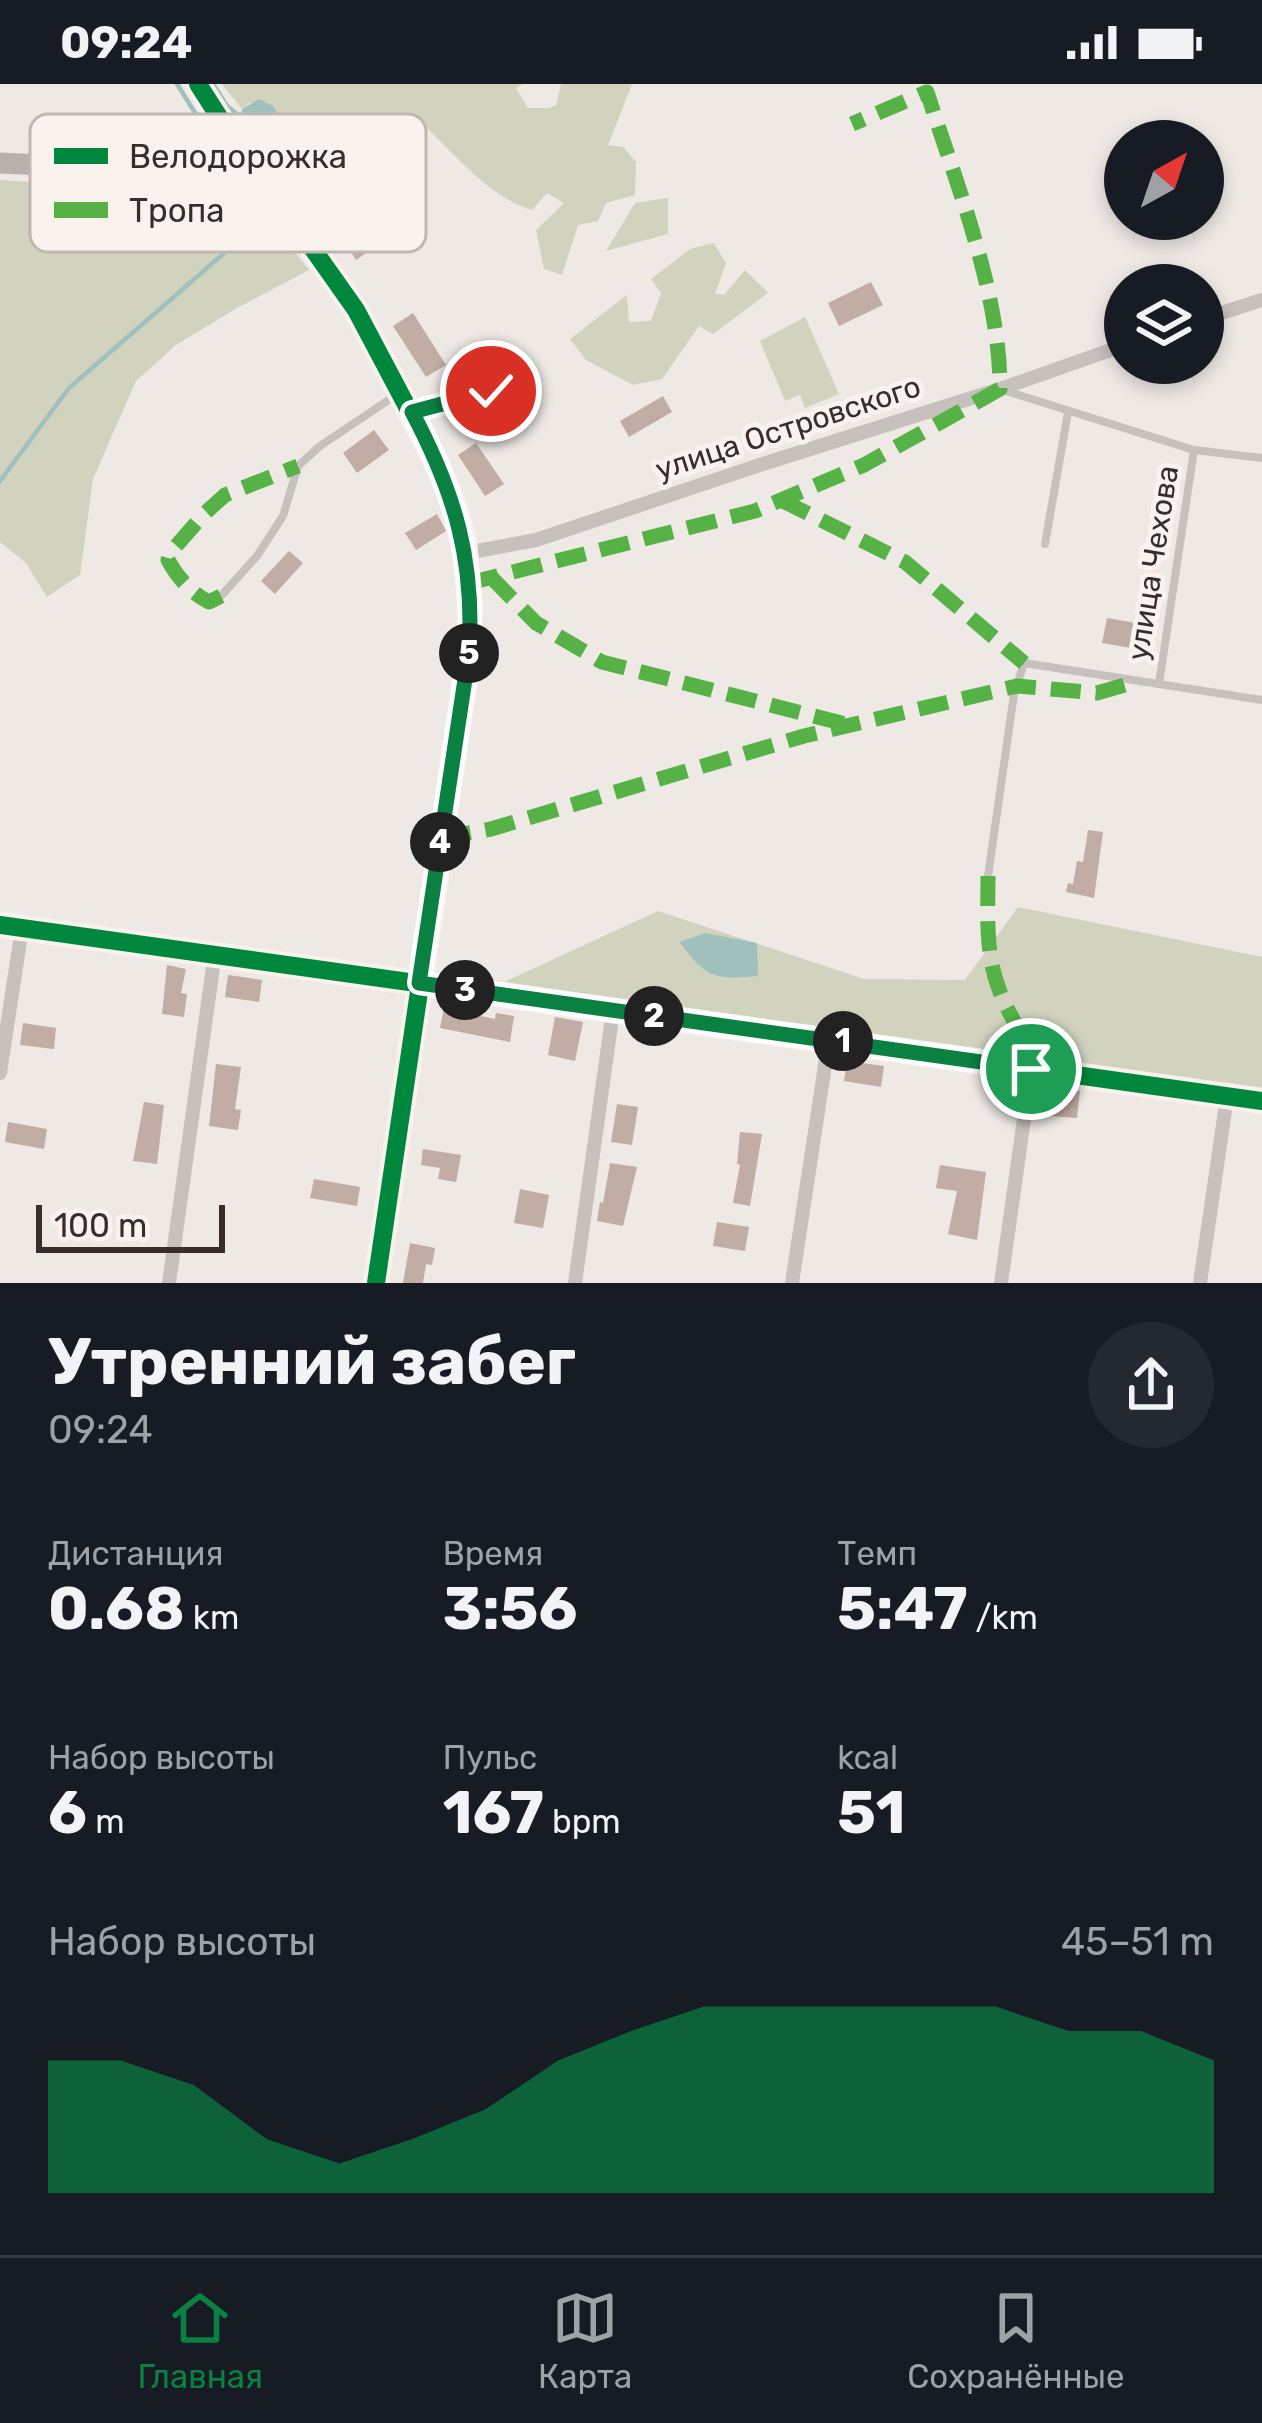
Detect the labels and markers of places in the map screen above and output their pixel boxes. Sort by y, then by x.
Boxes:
pin [440,340,542,442]
pin: 5 [439,623,499,683]
pin: 4 [410,812,470,872]
pin: 3 [435,960,495,1020]
pin: 2 [624,986,684,1046]
pin: 1 [813,1011,873,1071]
pin [980,1018,1082,1120]

